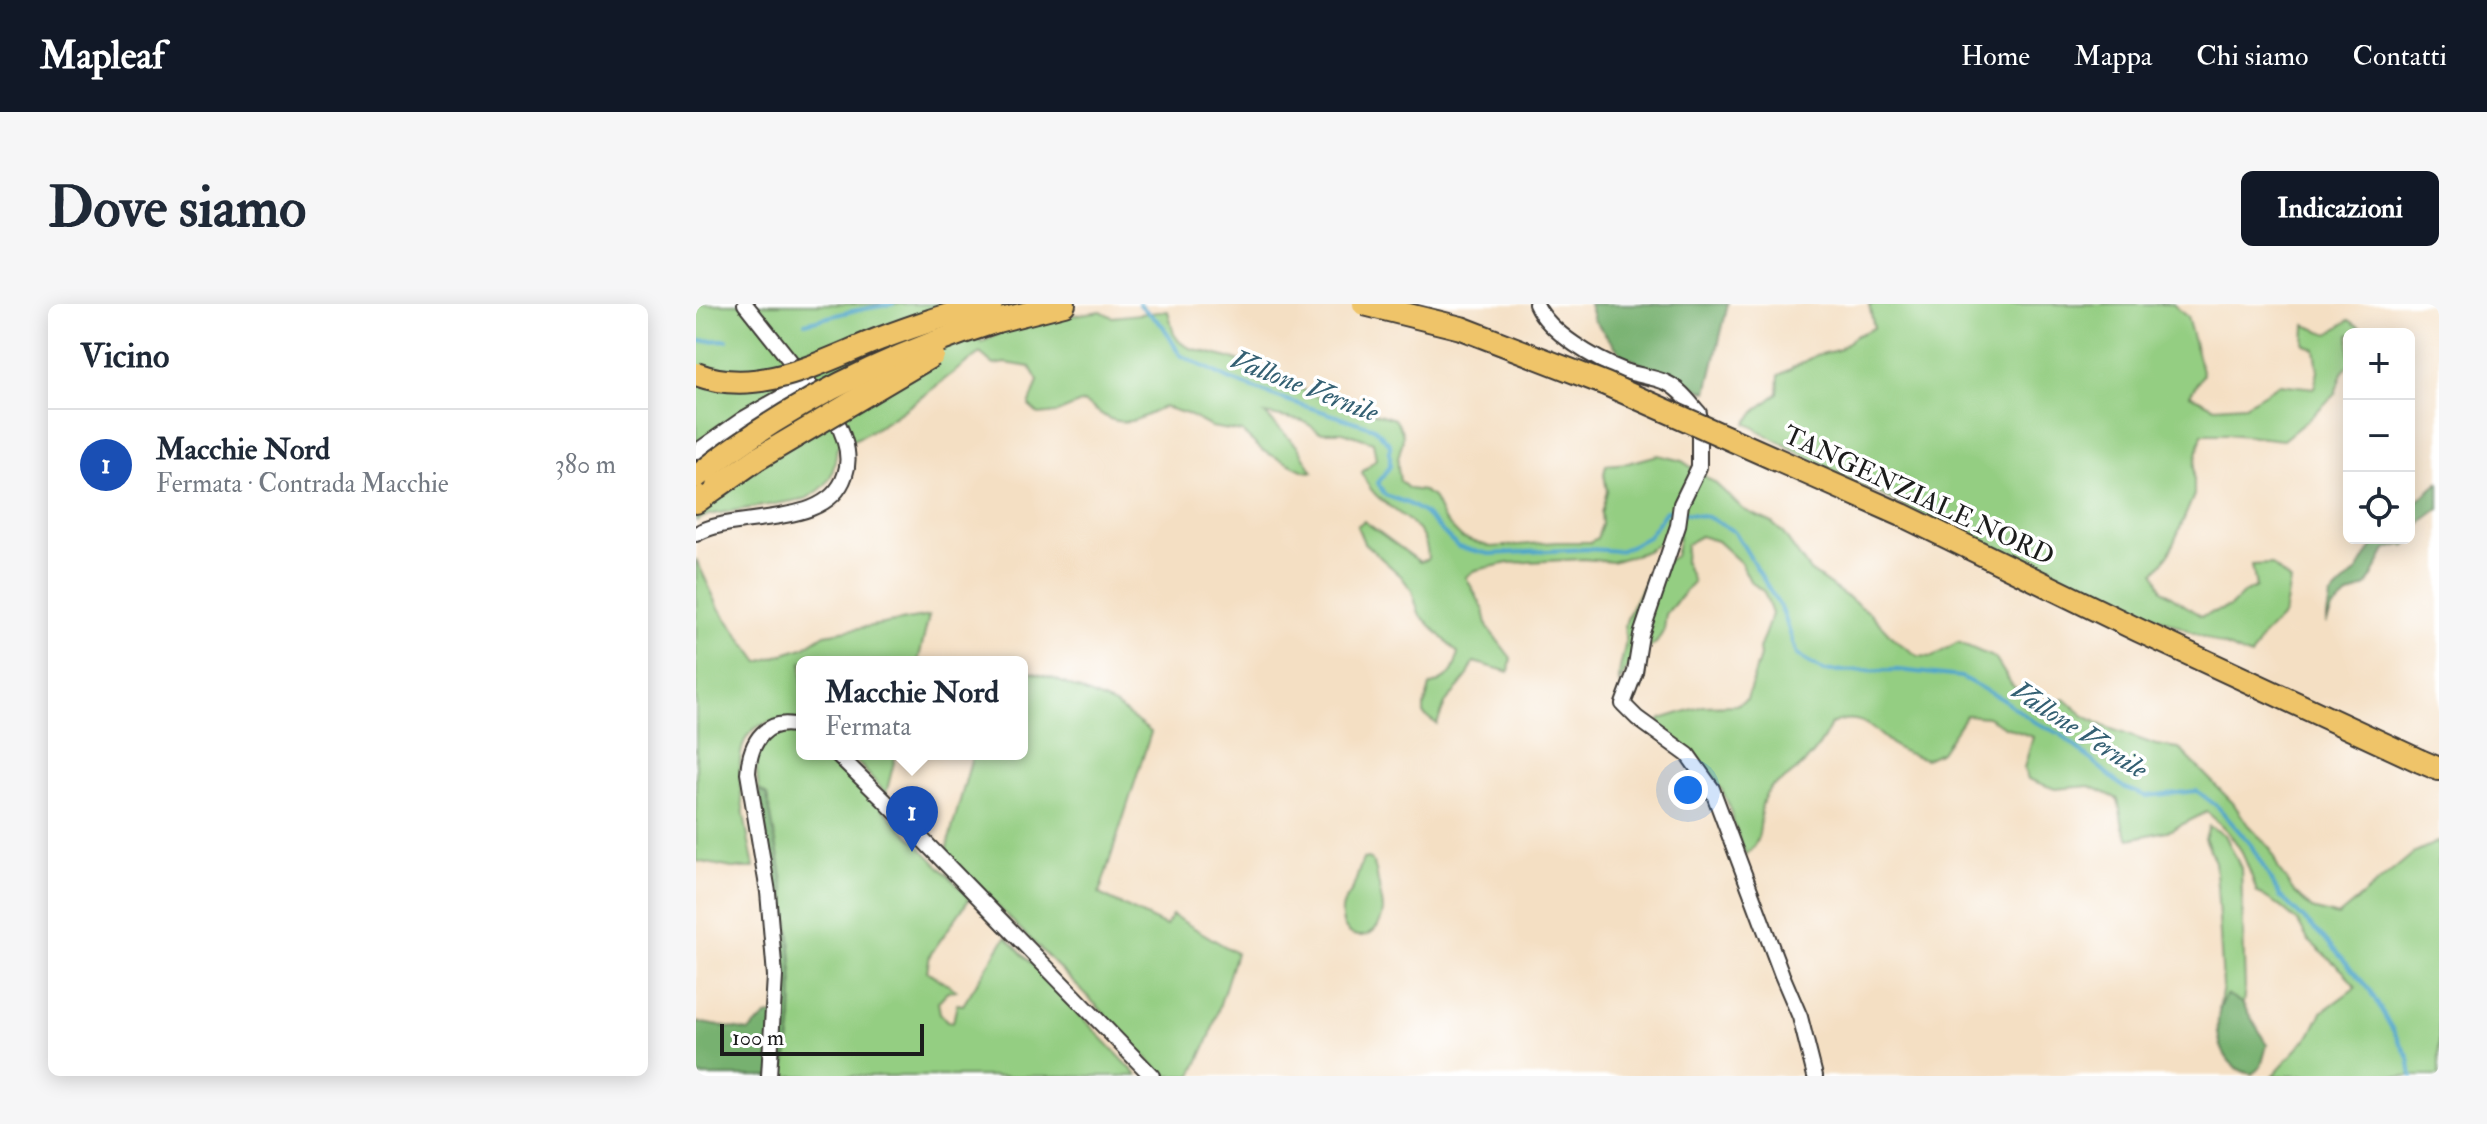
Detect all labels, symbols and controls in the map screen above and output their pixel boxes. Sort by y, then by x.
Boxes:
text: Mapleaf [40,32,165,80]
text: Home [1961,39,2030,74]
text: Mappa [2074,39,2152,74]
text: Chi siamo [2196,39,2309,74]
text: Contatti [2353,39,2447,74]
button: Indicazioni [2241,171,2439,246]
text: Dove siamo [48,173,306,244]
map controls [2343,328,2415,544]
button: + [2343,328,2415,400]
text: Vicino [80,335,169,378]
water label: Vallone Vernile [1226,342,1384,431]
button: − [2343,400,2415,472]
street label: TANGENZIALE NORD [1778,419,2059,573]
text: Macchie Nord [156,431,330,468]
text: 1 [101,449,111,481]
text: 380 m [555,449,616,481]
text: Fermata · Contrada Macchie [156,468,449,500]
button: locate [2343,472,2415,544]
popup [796,656,1028,760]
water label: Vallone Vernile [2005,673,2154,788]
text: Macchie Nord [825,674,999,711]
text: Fermata [825,711,911,743]
your location [1668,770,1708,810]
pin: 1 [886,786,938,852]
scale bar [720,1020,924,1056]
text: 100 m [732,1024,784,1052]

